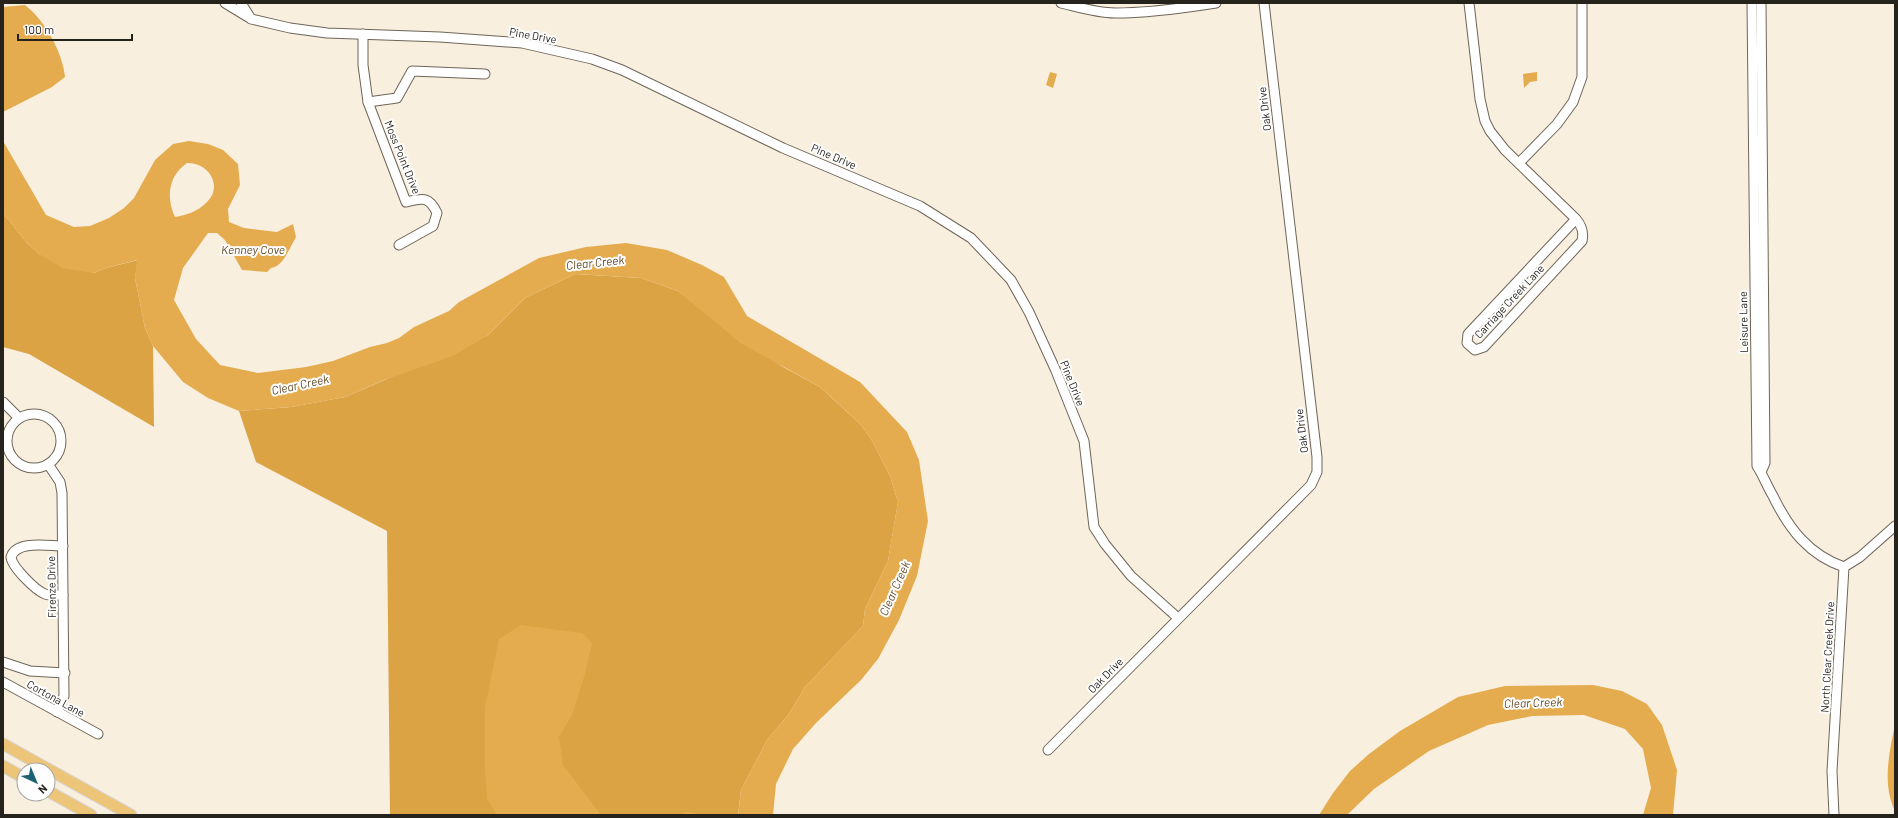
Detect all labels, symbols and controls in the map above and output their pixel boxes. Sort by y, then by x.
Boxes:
scale bar [18,16,132,42]
text: 100 m [24,22,54,36]
street label: Pine Drive [508,24,558,46]
street label: Oak Drive [1255,86,1273,132]
street label: Moss Point Drive [382,118,424,196]
street label: Pine Drive [809,141,859,171]
water label: Kenney Cove [221,242,285,256]
water label: Clear Creek [565,252,625,272]
street label: Carriage Creek Lane [1471,261,1547,341]
street label: Leisure Lane [1736,291,1750,353]
street label: Pine Drive [1058,358,1088,408]
water label: Clear Creek [270,371,330,397]
street label: Oak Drive [1292,408,1310,454]
street label: Firenze Drive [44,556,58,618]
water label: Clear Creek [876,558,912,618]
street label: North Clear Creek Drive [1818,601,1836,713]
street label: Oak Drive [1085,655,1125,695]
street label: Cortona Lane [25,677,87,719]
water label: Clear Creek [1504,694,1563,710]
north arrow [16,762,56,802]
text: N [36,782,50,797]

